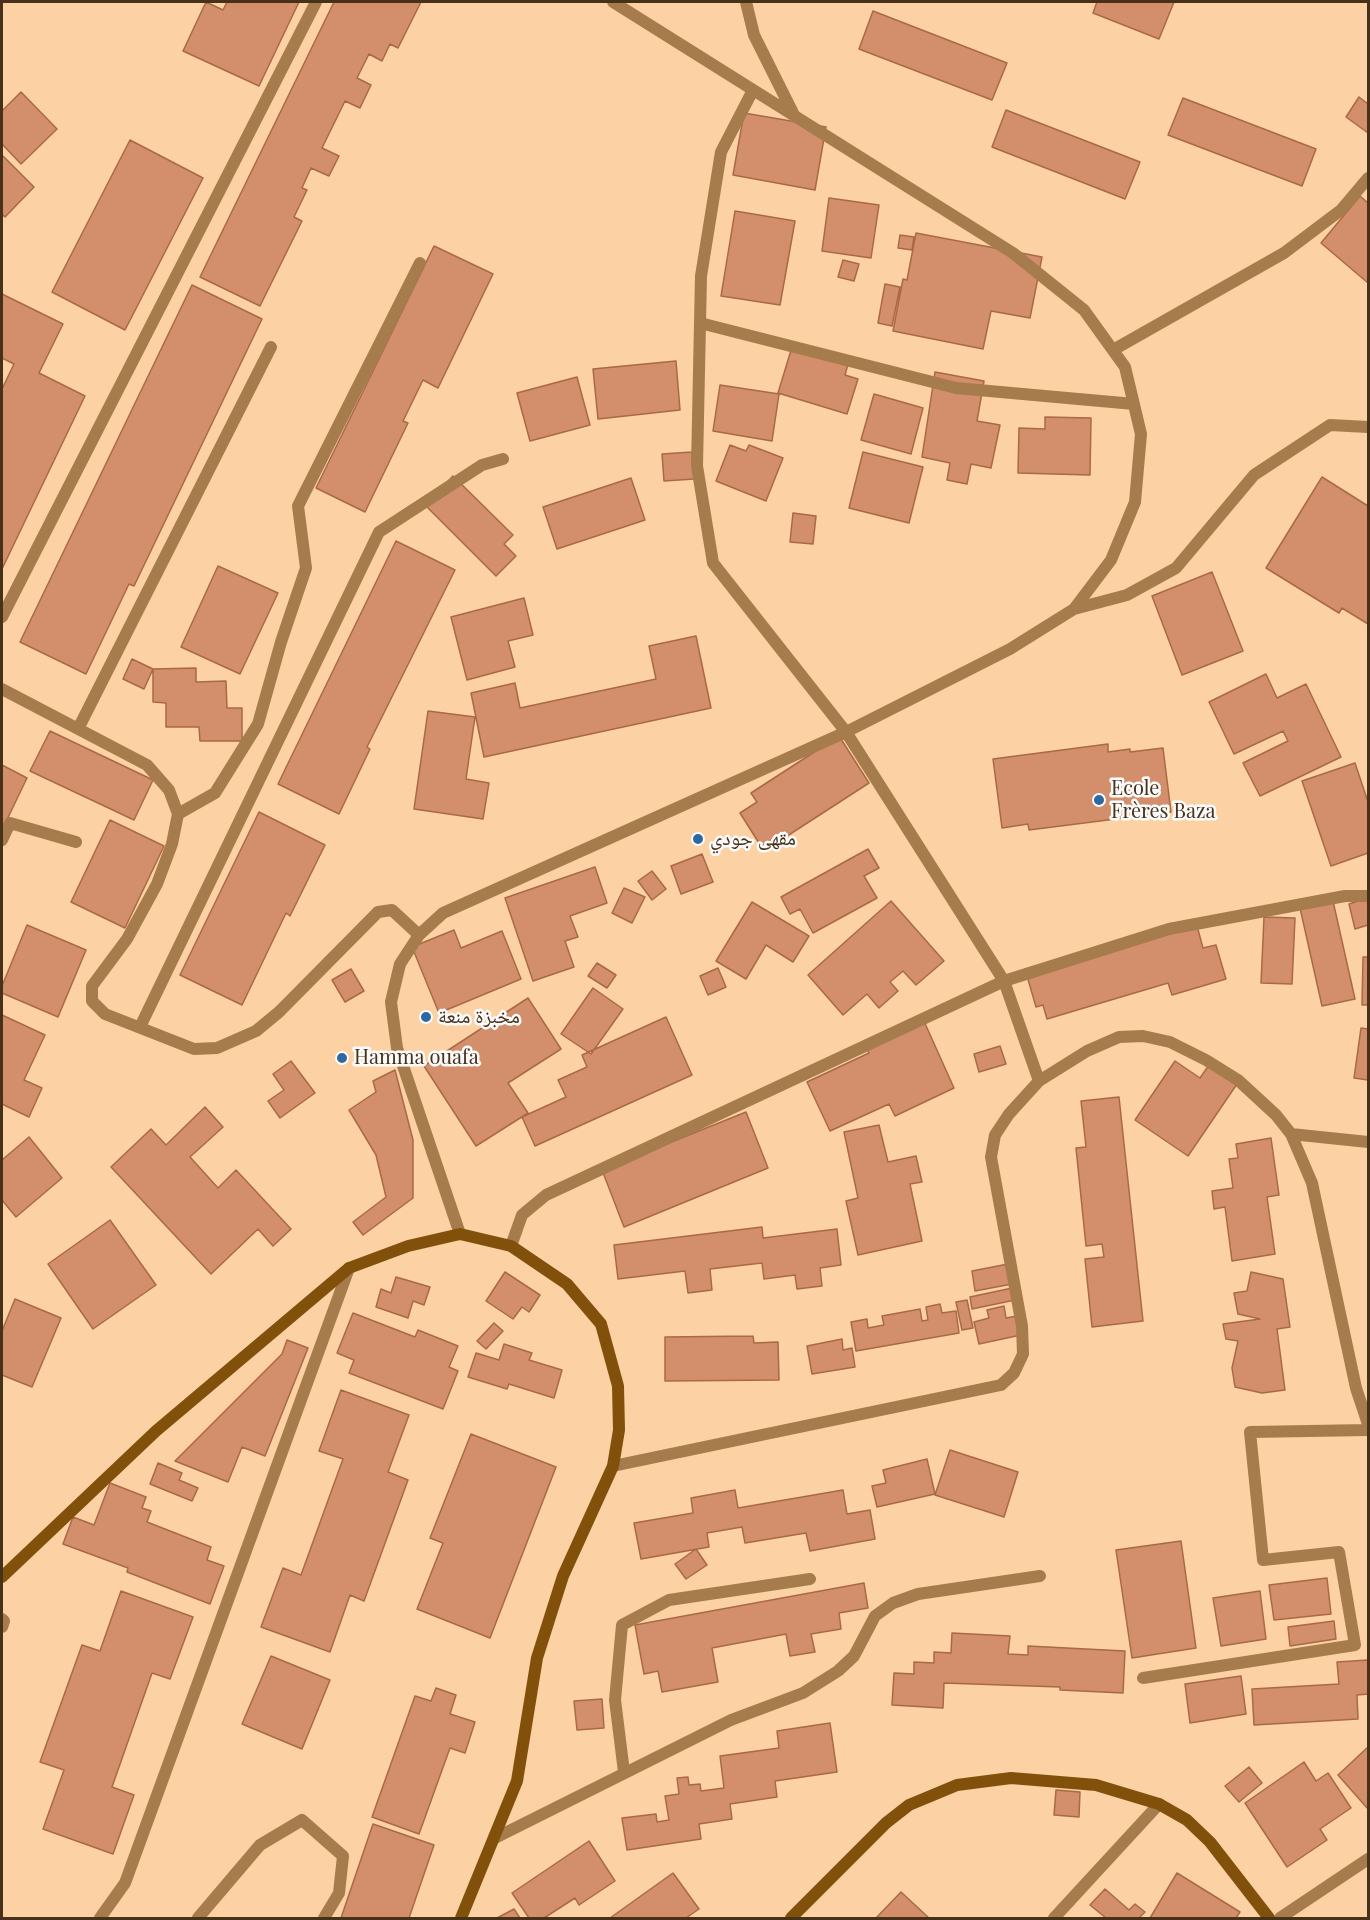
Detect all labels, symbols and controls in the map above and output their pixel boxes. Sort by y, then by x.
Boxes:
place label: Ecole Frères Baza [1111,777,1215,824]
marker: Ecole Frères Baza [1092,793,1106,807]
place label: مقهى جودي [710,827,796,851]
marker: مقهى جودي [691,832,705,846]
place label: مخبزة منعة [438,1005,520,1029]
marker: مخبزة منعة [419,1010,433,1024]
place label: Hamma ouafa [354,1046,479,1070]
marker: Hamma ouafa [335,1051,349,1065]

